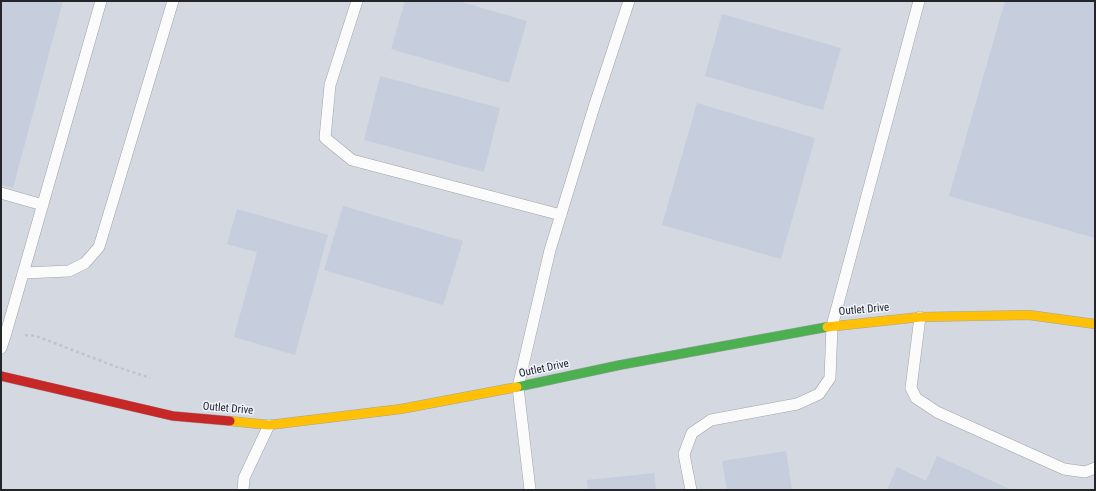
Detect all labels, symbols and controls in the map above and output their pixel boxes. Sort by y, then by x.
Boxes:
street label: Outlet Drive [838,301,890,319]
street label: Outlet Drive [518,357,570,381]
street label: Outlet Drive [202,400,254,418]

